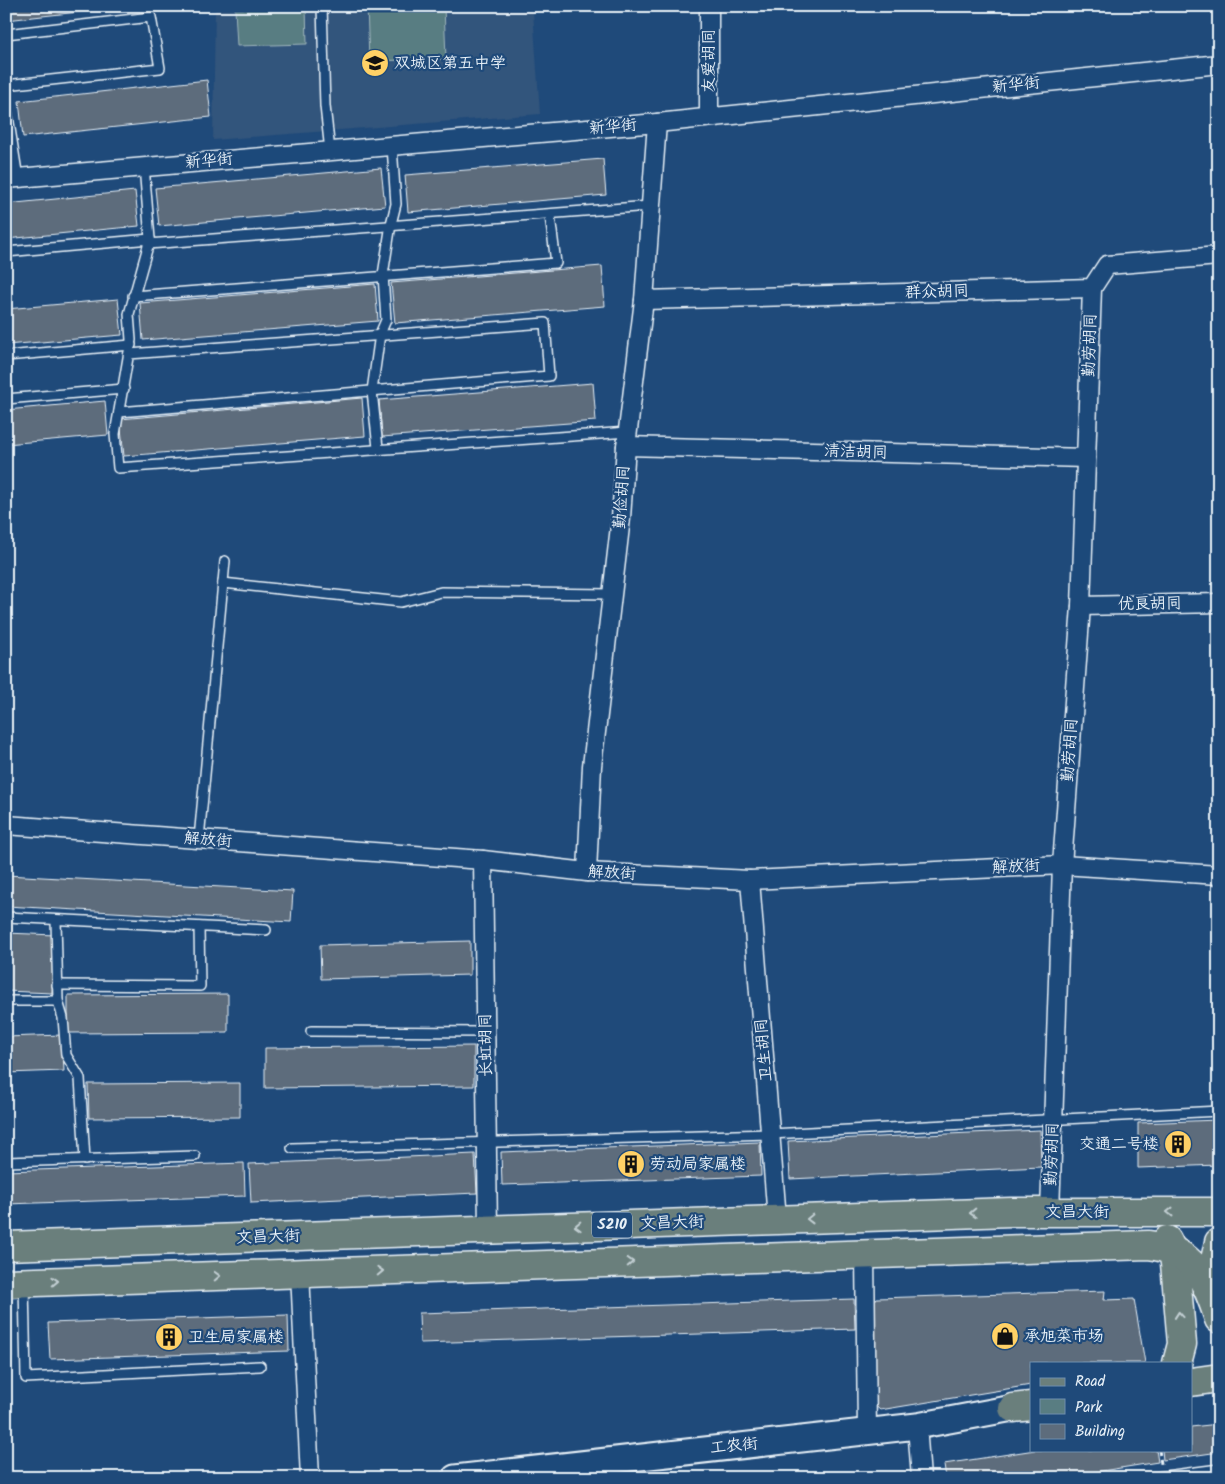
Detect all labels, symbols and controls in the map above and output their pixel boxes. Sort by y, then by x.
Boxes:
street label: 友爱胡同 [697,29,722,93]
school or university icon: 双城区第五中学 [360,48,390,78]
place label: 双城区第五中学 [394,51,506,76]
street label: 新华街 [991,70,1041,100]
street label: 新华街 [588,112,638,142]
street label: 新华街 [184,146,234,176]
street label: 群众胡同 [905,278,969,306]
street label: 勤劳胡同 [1076,313,1104,377]
street label: 清洁胡同 [824,438,888,466]
street label: 勤俭胡同 [607,464,637,530]
street label: 优良胡同 [1118,591,1182,617]
street label: 勤劳胡同 [1055,717,1085,783]
street label: 解放街 [183,826,233,854]
street label: 解放街 [991,853,1041,881]
street label: 解放街 [587,859,637,887]
street label: 长虹胡同 [473,1013,499,1077]
street label: 卫生胡同 [749,1017,779,1083]
street label: 勤劳胡同 [1038,1122,1066,1186]
building icon: 交通二号楼 [1163,1129,1193,1159]
place label: 交通二号楼 [1079,1132,1159,1157]
building icon: 劳动局家属楼 [616,1149,646,1179]
place label: 劳动局家属楼 [650,1152,746,1177]
street label: 文昌大街 [1045,1200,1109,1225]
one-way arrow [1166,1207,1174,1217]
one-way arrow [968,1208,976,1219]
street label: 文昌大街 [640,1209,704,1237]
road number: S210 [592,1212,632,1238]
one-way arrow [806,1213,814,1224]
one-way arrow [573,1221,581,1232]
street label: 文昌大街 [236,1223,300,1251]
one-way arrow [626,1257,634,1267]
one-way arrow [376,1265,384,1276]
one-way arrow [214,1271,222,1281]
one-way arrow [52,1276,59,1286]
one-way arrow [1174,1311,1185,1319]
shop icon: 承旭菜市场 [990,1321,1020,1351]
building icon: 卫生局家属楼 [154,1322,184,1352]
place label: 承旭菜市场 [1024,1324,1104,1349]
place label: 卫生局家属楼 [188,1325,284,1350]
legend [1030,1362,1192,1452]
text: Road [1075,1370,1106,1394]
text: Park [1075,1396,1103,1420]
text: Building [1075,1420,1125,1444]
street label: 工农街 [709,1431,759,1461]

